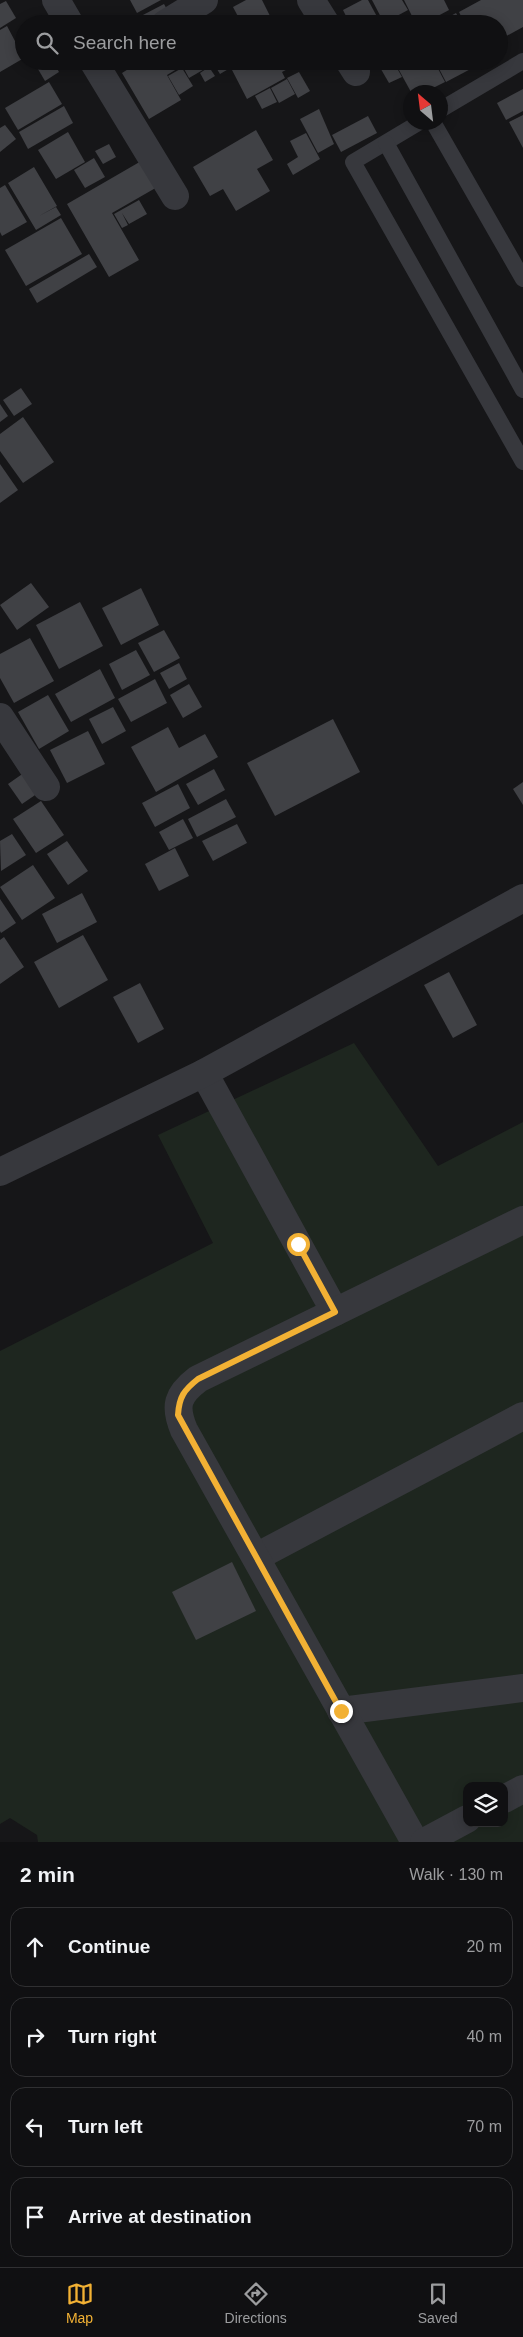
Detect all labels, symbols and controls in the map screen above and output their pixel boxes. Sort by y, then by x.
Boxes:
search box [15,15,508,70]
icon: search [33,29,61,57]
text: Search here [73,32,177,53]
north arrow [403,85,448,130]
route start [287,1233,310,1256]
route end [330,1700,353,1723]
map controls [463,1782,508,1827]
button: layers [463,1782,508,1827]
text: 2 min [20,1863,75,1886]
text: Walk · 130 m [409,1866,503,1883]
icon: ahead [21,1933,49,1961]
text: Continue [68,1936,150,1957]
text: 20 m [466,1938,502,1955]
icon: right [21,2023,49,2051]
text: Turn right [68,2026,156,2047]
text: 40 m [466,2028,502,2045]
icon: left [21,2113,49,2141]
text: Turn left [68,2116,143,2137]
text: 70 m [466,2118,502,2135]
icon: arrive [21,2203,49,2231]
text: Arrive at destination [68,2206,252,2227]
tab: Map [66,2280,94,2326]
tab: Directions [225,2280,287,2326]
tab: Saved [418,2280,457,2326]

